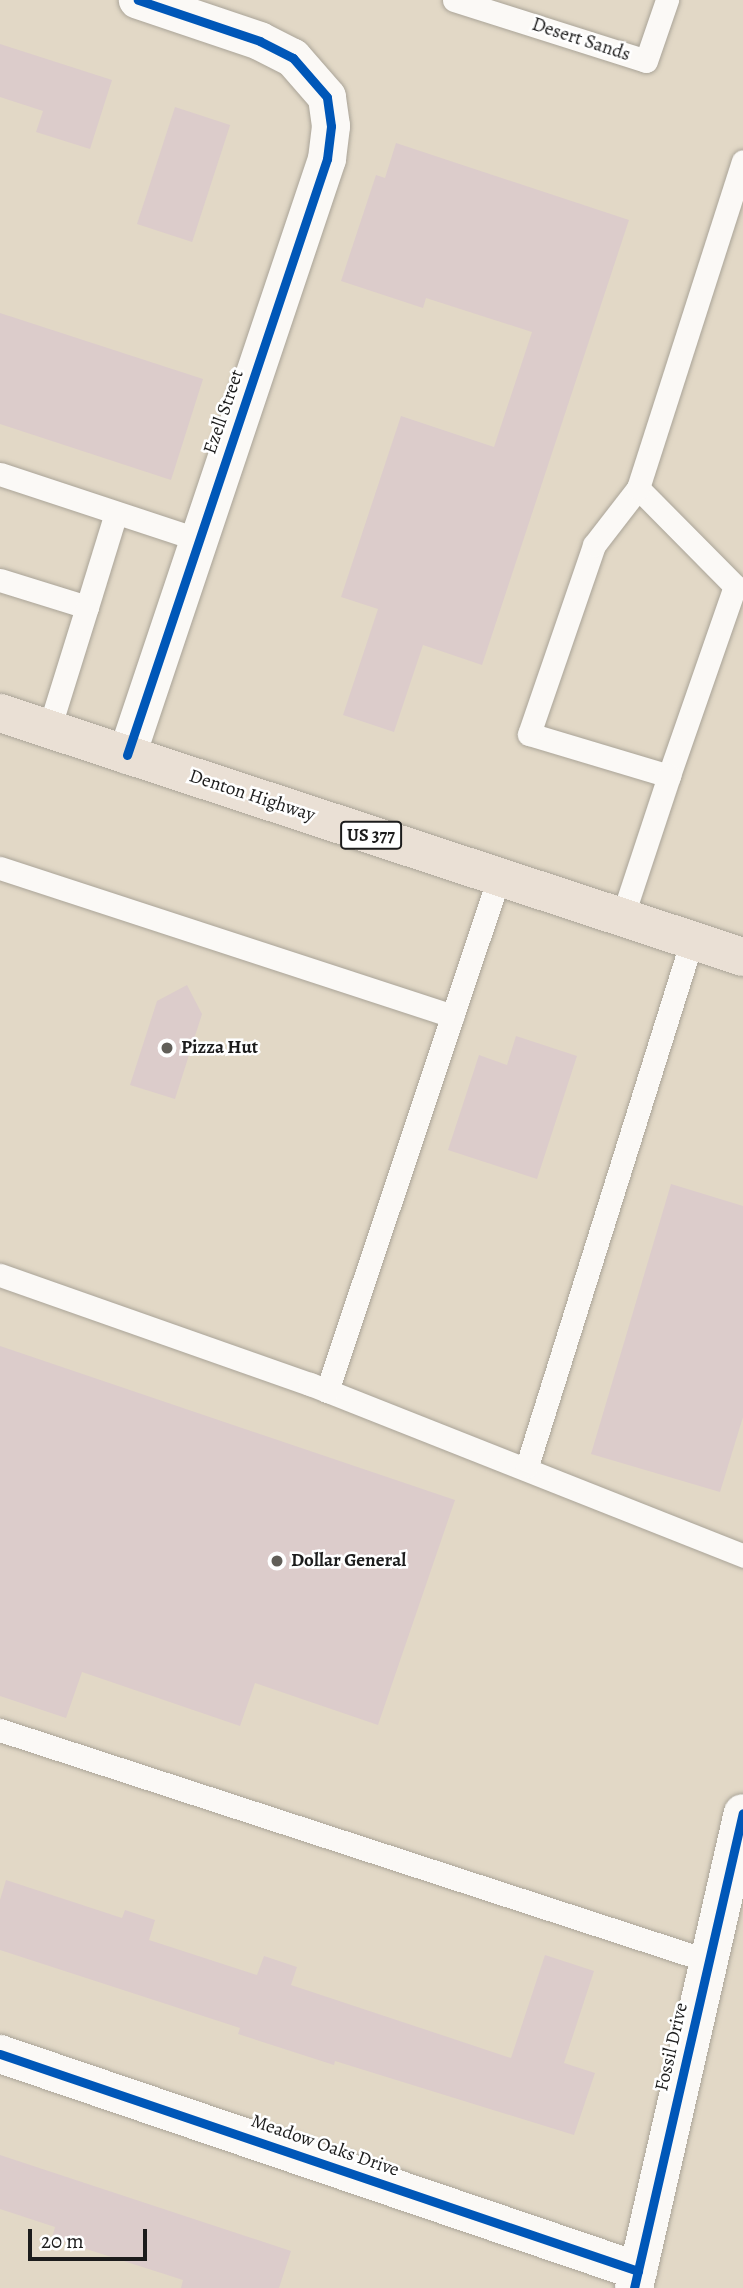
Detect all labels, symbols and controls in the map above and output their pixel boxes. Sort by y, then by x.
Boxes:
street label: Desert Sands [529,13,633,67]
street label: Ezell Street [199,367,249,457]
street label: Denton Highway [186,765,318,827]
road number: US 377 [340,820,402,850]
place label: Pizza Hut [181,1037,258,1059]
marker: Pizza Hut [159,1040,175,1056]
place label: Dollar General [291,1550,406,1572]
marker: Dollar General [269,1553,285,1569]
street label: Fossil Drive [651,2001,693,2093]
street label: Meadow Oaks Drive [248,2110,402,2182]
scale bar [32,2214,150,2258]
text: 20 m [41,2227,84,2255]

